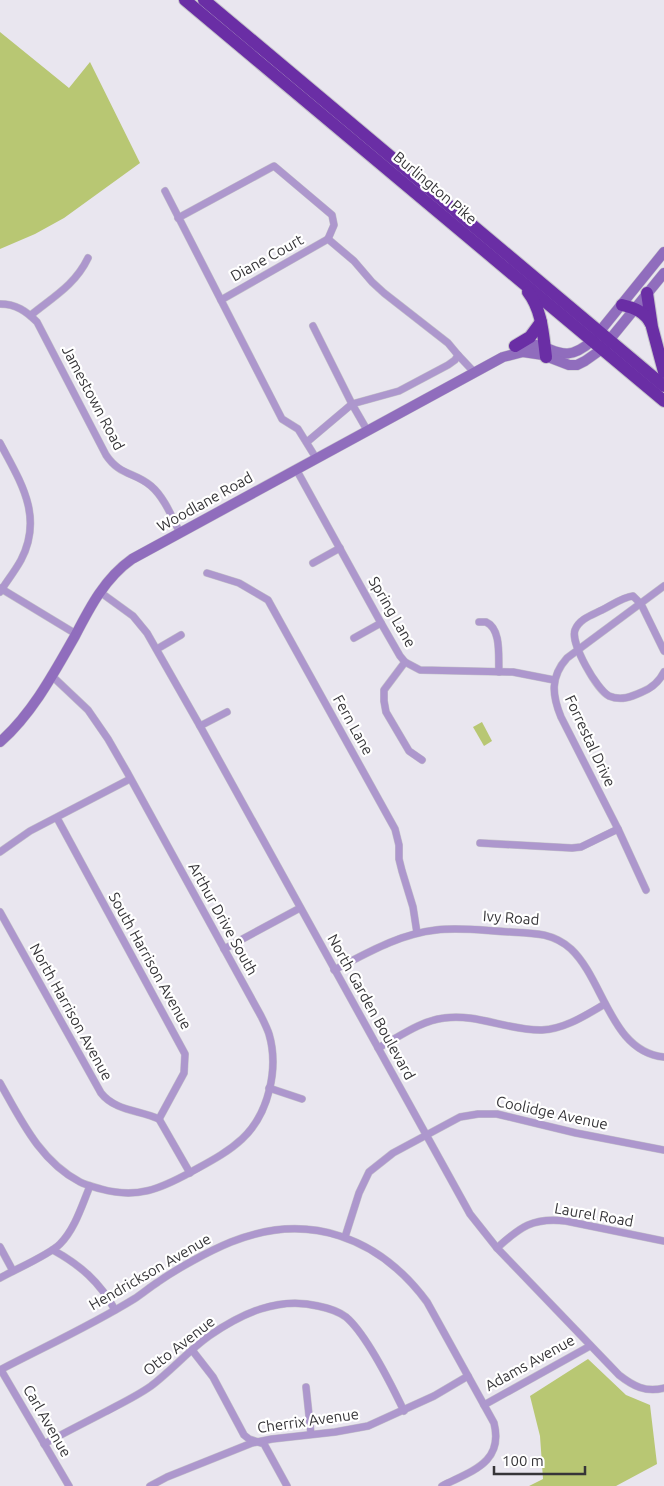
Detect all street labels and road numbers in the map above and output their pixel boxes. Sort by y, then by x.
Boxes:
street label: Burlington Pike [390,148,480,227]
street label: Diane Court [228,231,306,284]
street label: Jamestown Road [59,343,128,453]
street label: Woodlane Road [154,468,255,535]
street label: Spring Lane [365,573,419,650]
street label: Fern Lane [330,692,377,758]
street label: Forrestal Drive [562,692,619,789]
street label: Arthur Drive South [185,859,261,978]
street label: South Harrison Avenue [106,889,195,1032]
street label: Ivy Road [482,907,540,928]
street label: North Garden Boulevard [324,931,419,1083]
street label: North Harrison Avenue [27,940,116,1083]
street label: Coolidge Avenue [495,1092,610,1133]
street label: Laurel Road [553,1199,635,1230]
street label: Hendrickson Avenue [86,1230,214,1313]
street label: Otto Avenue [140,1312,218,1379]
street label: Adams Avenue [482,1331,577,1394]
street label: Carl Avenue [20,1382,75,1460]
street label: Cherrix Avenue [256,1405,360,1436]

